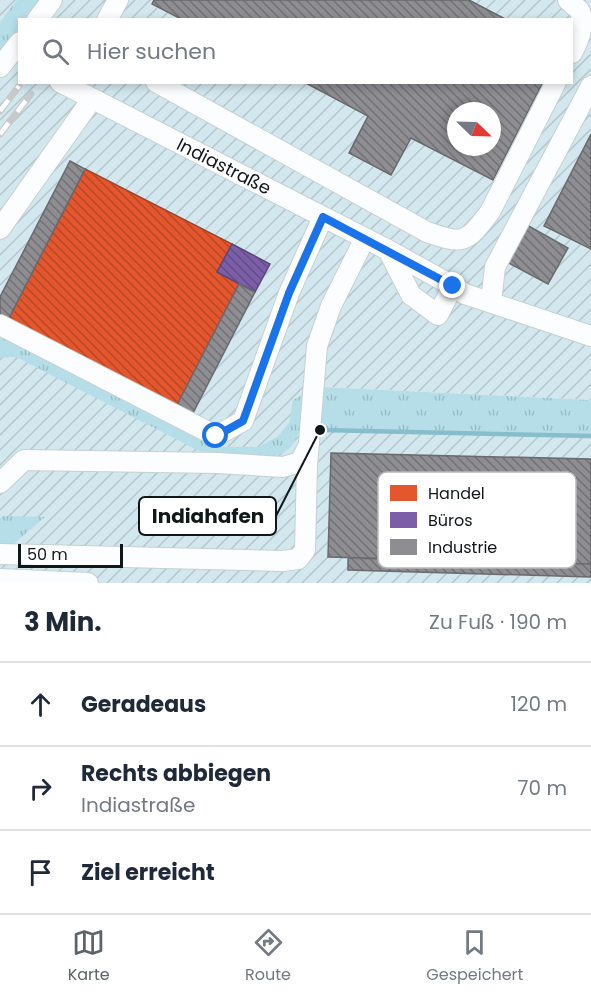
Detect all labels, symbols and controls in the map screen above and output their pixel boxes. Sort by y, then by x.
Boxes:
search box [18,18,573,84]
icon: search [39,35,72,68]
text: Hier suchen [87,36,216,67]
north arrow [447,102,501,156]
street label: Indiastraße [172,131,276,201]
route end [439,272,465,298]
route start [202,422,228,448]
legend [378,472,576,568]
text: Handel [428,482,485,505]
callout: Indiahafen [139,497,276,535]
text: Indiahafen [152,502,264,530]
text: Büros [428,509,473,532]
text: Industrie [428,536,497,559]
scale bar [18,541,123,568]
text: 50 m [27,543,68,566]
text: 3 Min. [24,604,102,640]
text: Zu Fuß · 190 m [429,608,567,636]
icon: ahead [24,688,57,721]
text: Geradeaus [81,689,206,720]
text: 120 m [511,690,567,718]
text: Rechts abbiegen [81,758,271,789]
icon: right [24,772,57,805]
text: 70 m [518,774,567,802]
text: Indiastraße [81,791,195,819]
icon: arrive [24,856,57,889]
text: Ziel erreicht [81,857,215,888]
tab: Karte [68,926,110,987]
tab: Route [245,926,291,987]
tab: Gespeichert [426,926,523,987]

